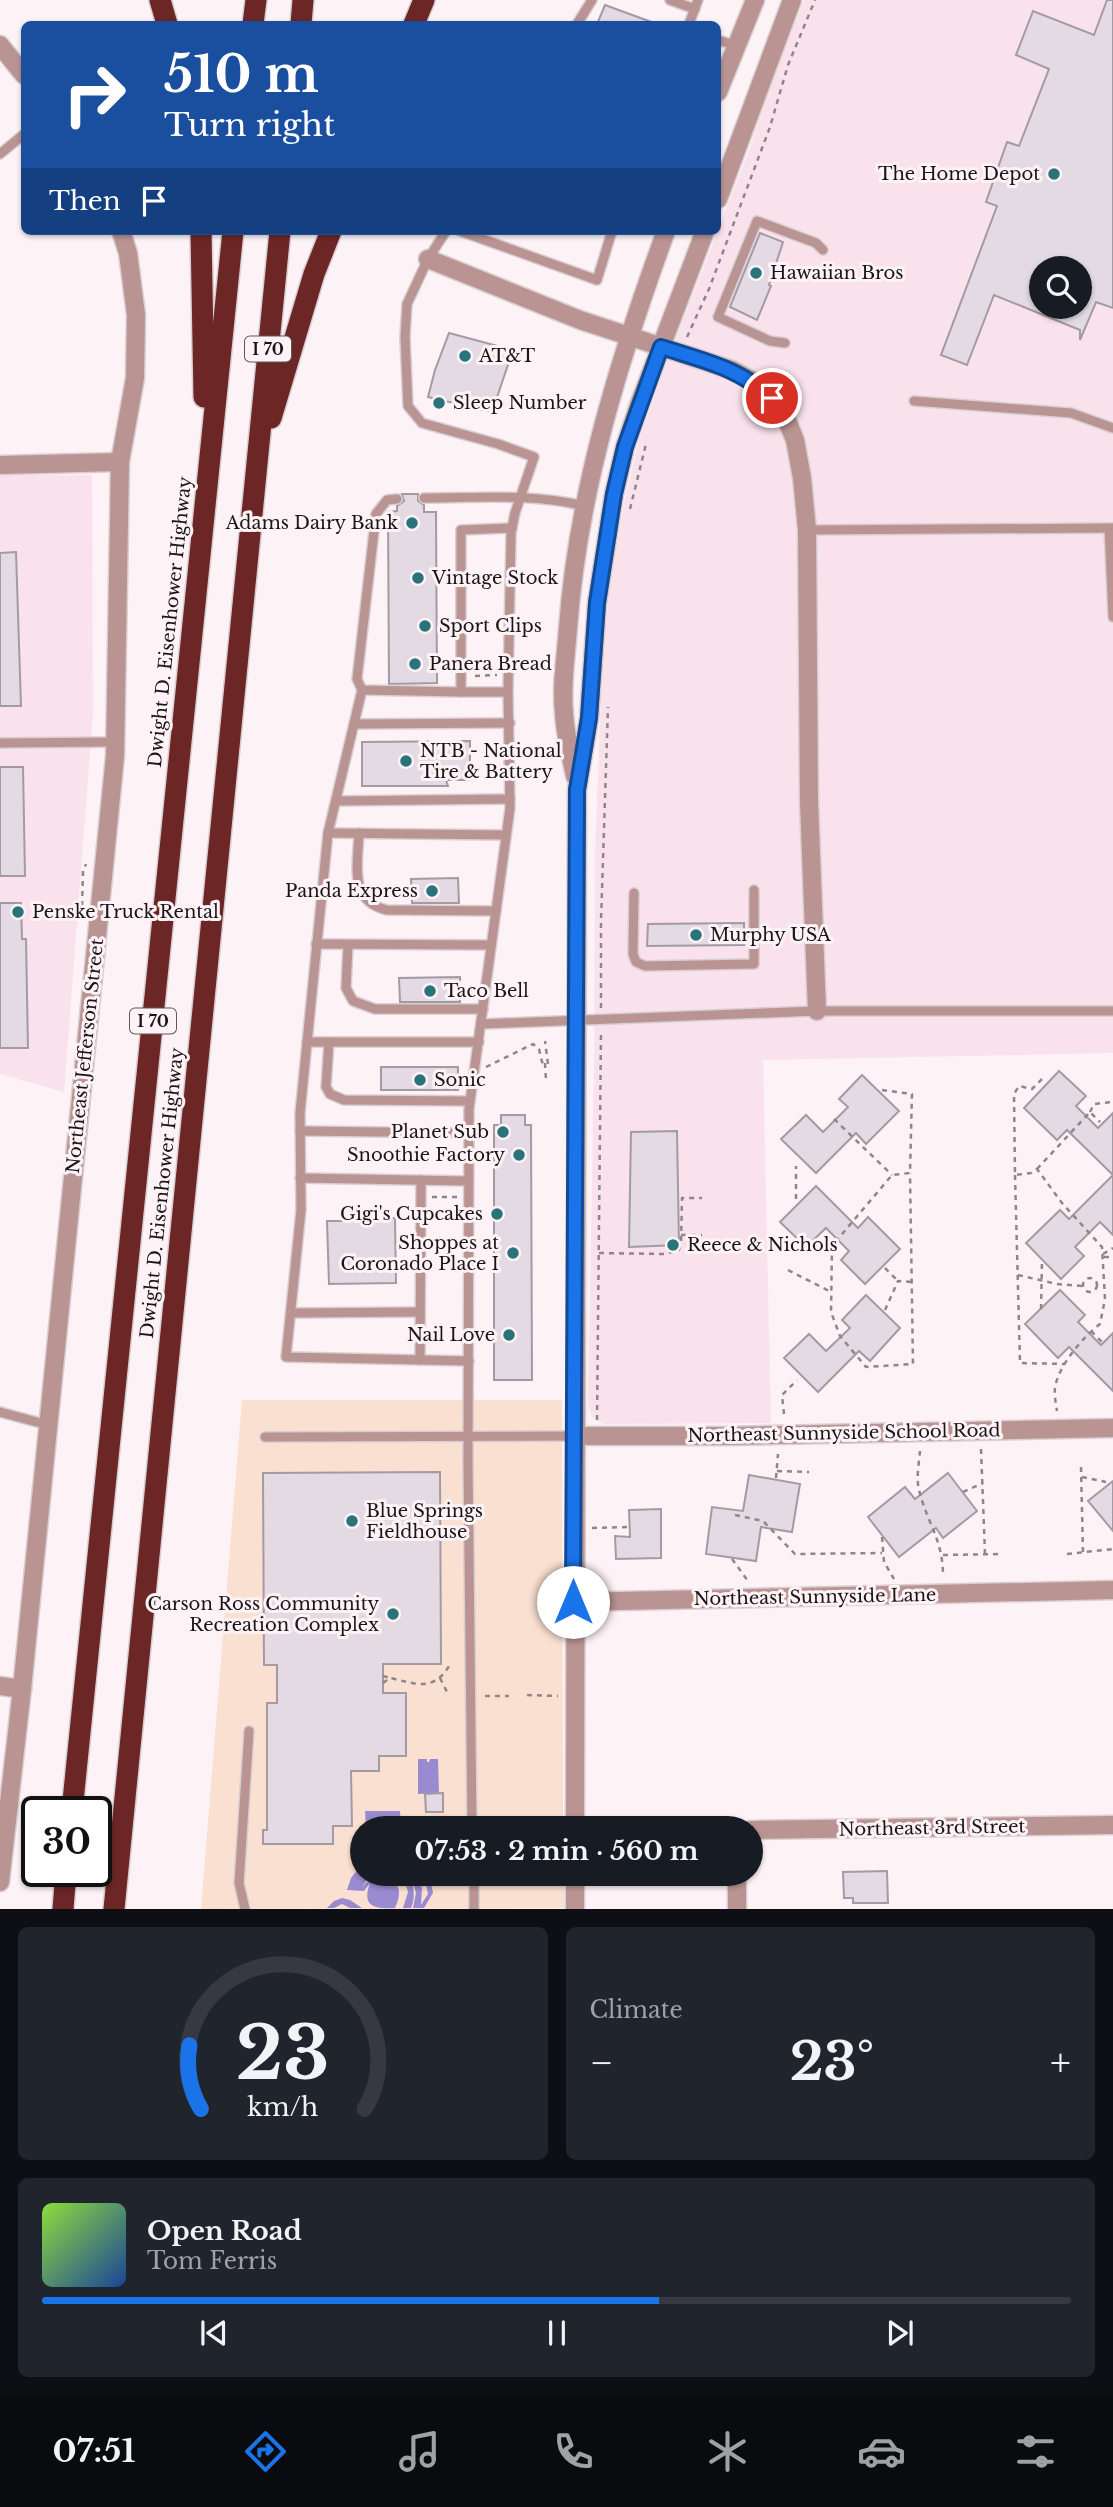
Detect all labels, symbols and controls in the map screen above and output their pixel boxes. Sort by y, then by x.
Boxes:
text: 510 m [164,44,319,105]
icon: right [49,49,140,140]
text: Turn right [164,105,335,145]
place label: The Home Depot [878,163,1040,185]
marker: The Home Depot [1046,166,1062,182]
icon: arrive [135,182,173,220]
text: Then [49,185,121,217]
map controls [1029,256,1092,319]
button: search [1029,256,1092,319]
place label: Hawaiian Bros [770,262,903,284]
marker: Hawaiian Bros [748,265,764,281]
road number: I 70 [245,336,291,362]
place label: AT&T [478,345,536,367]
marker: AT&T [457,348,473,364]
pin [742,368,802,428]
icon: arrive [753,379,791,417]
place label: Sleep Number [453,392,587,414]
marker: Sleep Number [431,395,447,411]
street label: Dwight D. Eisenhower Highway [144,475,196,769]
place label: Adams Dairy Bank [225,512,398,534]
marker: Adams Dairy Bank [404,515,420,531]
place label: Vintage Stock [431,567,558,589]
marker: Vintage Stock [410,570,426,586]
place label: Sport Clips [439,615,542,637]
marker: Sport Clips [417,618,433,634]
place label: Panera Bread [429,653,552,675]
marker: Panera Bread [407,656,423,672]
place label: NTB - National Tire & Battery [420,740,562,783]
marker: NTB - National Tire & Battery [398,753,414,769]
place label: Panda Express [285,880,418,902]
marker: Panda Express [424,883,440,899]
place label: Penske Truck Rental [32,901,219,923]
marker: Penske Truck Rental [10,904,26,920]
place label: Murphy USA [710,924,832,946]
marker: Murphy USA [688,927,704,943]
street label: Northeast Jefferson Street [62,937,108,1175]
place label: Taco Bell [444,980,529,1002]
marker: Taco Bell [422,983,438,999]
road number: I 70 [130,1009,176,1034]
street label: Dwight D. Eisenhower Highway [136,1046,188,1340]
place label: Sonic [434,1069,486,1091]
marker: Sonic [412,1072,428,1088]
place label: Planet Sub [391,1121,489,1143]
marker: Planet Sub [495,1124,511,1140]
place label: Snoothie Factory [347,1144,505,1166]
marker: Snoothie Factory [511,1147,527,1163]
place label: Gigi's Cupcakes [340,1203,483,1225]
marker: Gigi's Cupcakes [489,1206,505,1222]
place label: Shoppes at Coronado Place I [340,1232,499,1275]
place label: Reece & Nichols [687,1234,838,1256]
marker: Reece & Nichols [665,1237,681,1253]
marker: Shoppes at Coronado Place I [505,1245,521,1261]
place label: Nail Love [407,1324,495,1346]
marker: Nail Love [501,1327,517,1343]
street label: Northeast Sunnyside School Road [687,1419,1001,1447]
place label: Blue Springs Fieldhouse [366,1500,483,1543]
marker: Blue Springs Fieldhouse [344,1513,360,1529]
position arrow [536,1565,610,1639]
street label: Northeast Sunnyside Lane [693,1584,937,1610]
place label: Carson Ross Community Recreation Complex [147,1593,379,1636]
marker: Carson Ross Community Recreation Complex [385,1606,401,1622]
speed limit sign: 30 [21,1796,112,1887]
street label: Northeast 3rd Street [839,1815,1026,1841]
text: 07:53 · 2 min · 560 m [415,1835,698,1867]
text: Climate [590,1996,683,2024]
text: 23 [236,2009,330,2100]
text: 23° [790,2030,874,2094]
text: − [590,2039,614,2086]
text: + [1050,2039,1071,2086]
text: km/h [247,2092,318,2123]
text: Open Road [147,2215,302,2247]
text: Tom Ferris [147,2247,277,2275]
icon: previous [195,2314,233,2352]
icon: pause [538,2314,576,2352]
icon: next [881,2314,919,2352]
icon: directions [241,2427,290,2476]
icon: music [395,2427,444,2476]
icon: phone [549,2427,598,2476]
icon: climate [703,2427,752,2476]
icon: car [857,2427,906,2476]
icon: filters [1011,2427,1060,2476]
text: 07:51 [53,2431,135,2471]

